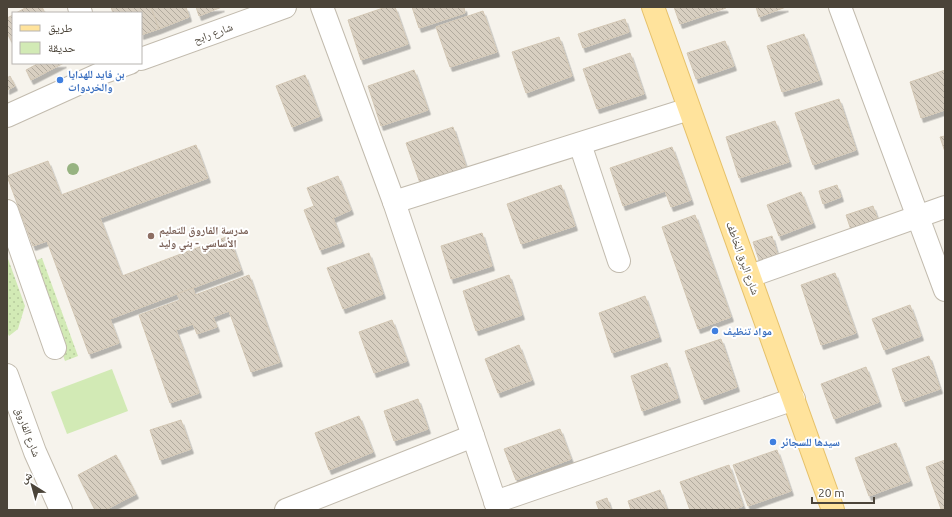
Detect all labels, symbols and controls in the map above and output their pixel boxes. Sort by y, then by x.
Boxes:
legend [12,12,142,64]
street label: شارع رابح [192,20,234,47]
text: طريق [48,21,73,35]
text: حديقة [48,41,76,55]
place label: بن فايد للهدايا والخردوات [68,68,125,94]
marker: بن فايد للهدايا والخردوات [55,75,65,85]
street label: شارع البرق الخاطف [723,220,762,297]
place label: مدرسة الفاروق للتعليم الأساسي - بني وليد [159,224,248,252]
marker: مدرسة الفاروق للتعليم الأساسي - بني وليد [146,231,156,241]
place label: مواد تنظيف [723,325,772,338]
marker: مواد تنظيف [710,326,720,336]
street label: شارع الفاروق [12,406,43,459]
place label: سيدها للسجائر [780,436,840,449]
marker: سيدها للسجائر [768,437,778,447]
north arrow [12,465,52,505]
text: ش [18,469,36,487]
scale bar [812,479,874,505]
text: 20 m [818,486,845,499]

